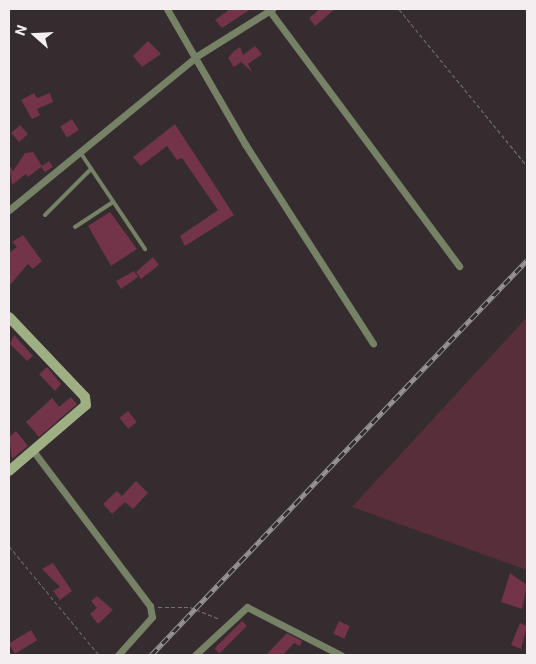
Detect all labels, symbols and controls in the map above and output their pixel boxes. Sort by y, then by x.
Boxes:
north arrow [10,10,60,60]
text: N [12,23,30,37]

